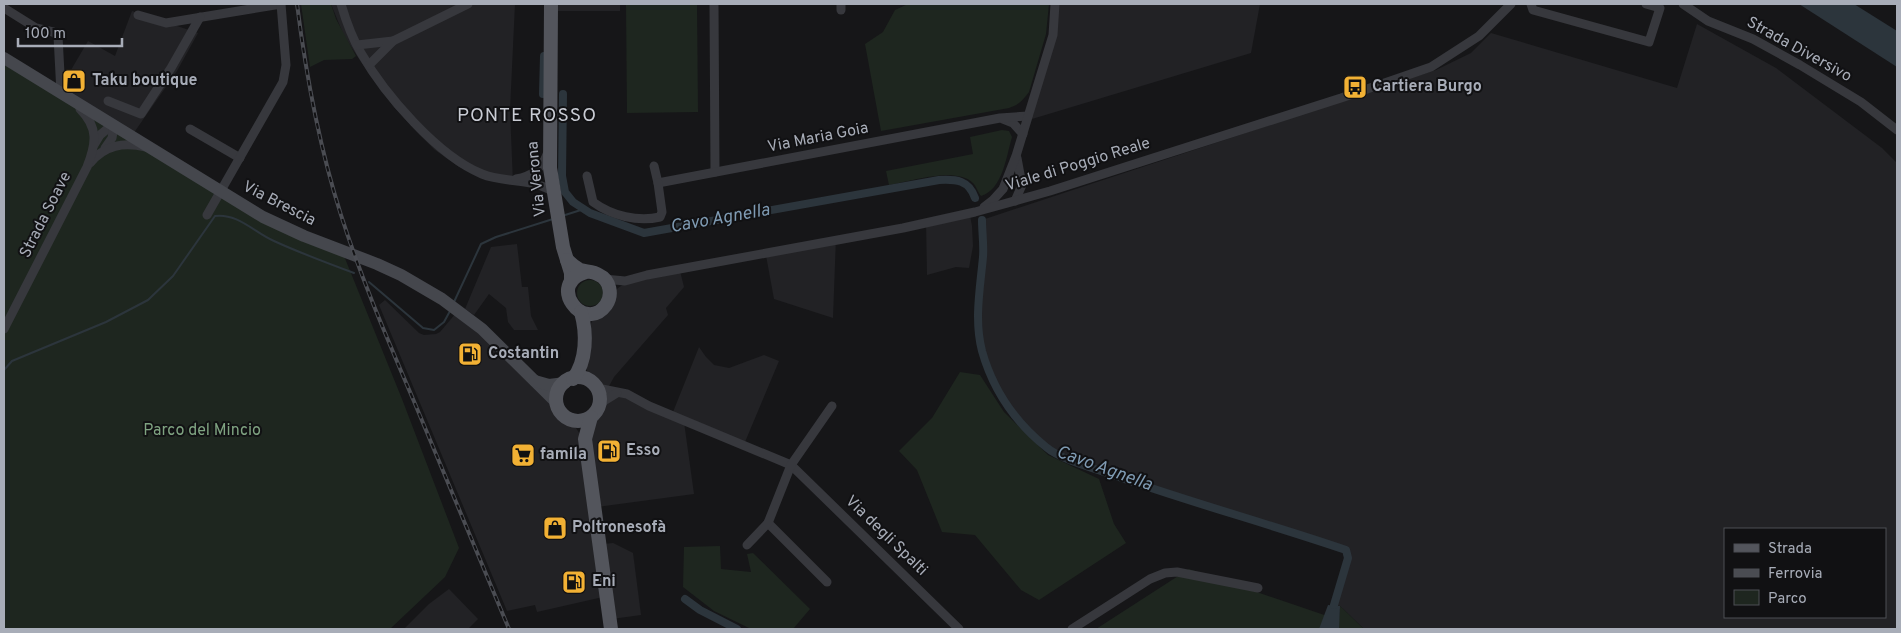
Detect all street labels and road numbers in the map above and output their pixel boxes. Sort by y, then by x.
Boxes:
street label: Strada Diversivo [1743,13,1855,87]
street label: Via Maria Goia [766,118,870,158]
street label: Viale di Poggio Reale [1003,133,1153,197]
street label: Via Verona [523,140,551,218]
street label: Strada Soave [16,169,76,261]
street label: Via Brescia [239,177,319,231]
street label: Via degli Spalti [841,492,931,580]

